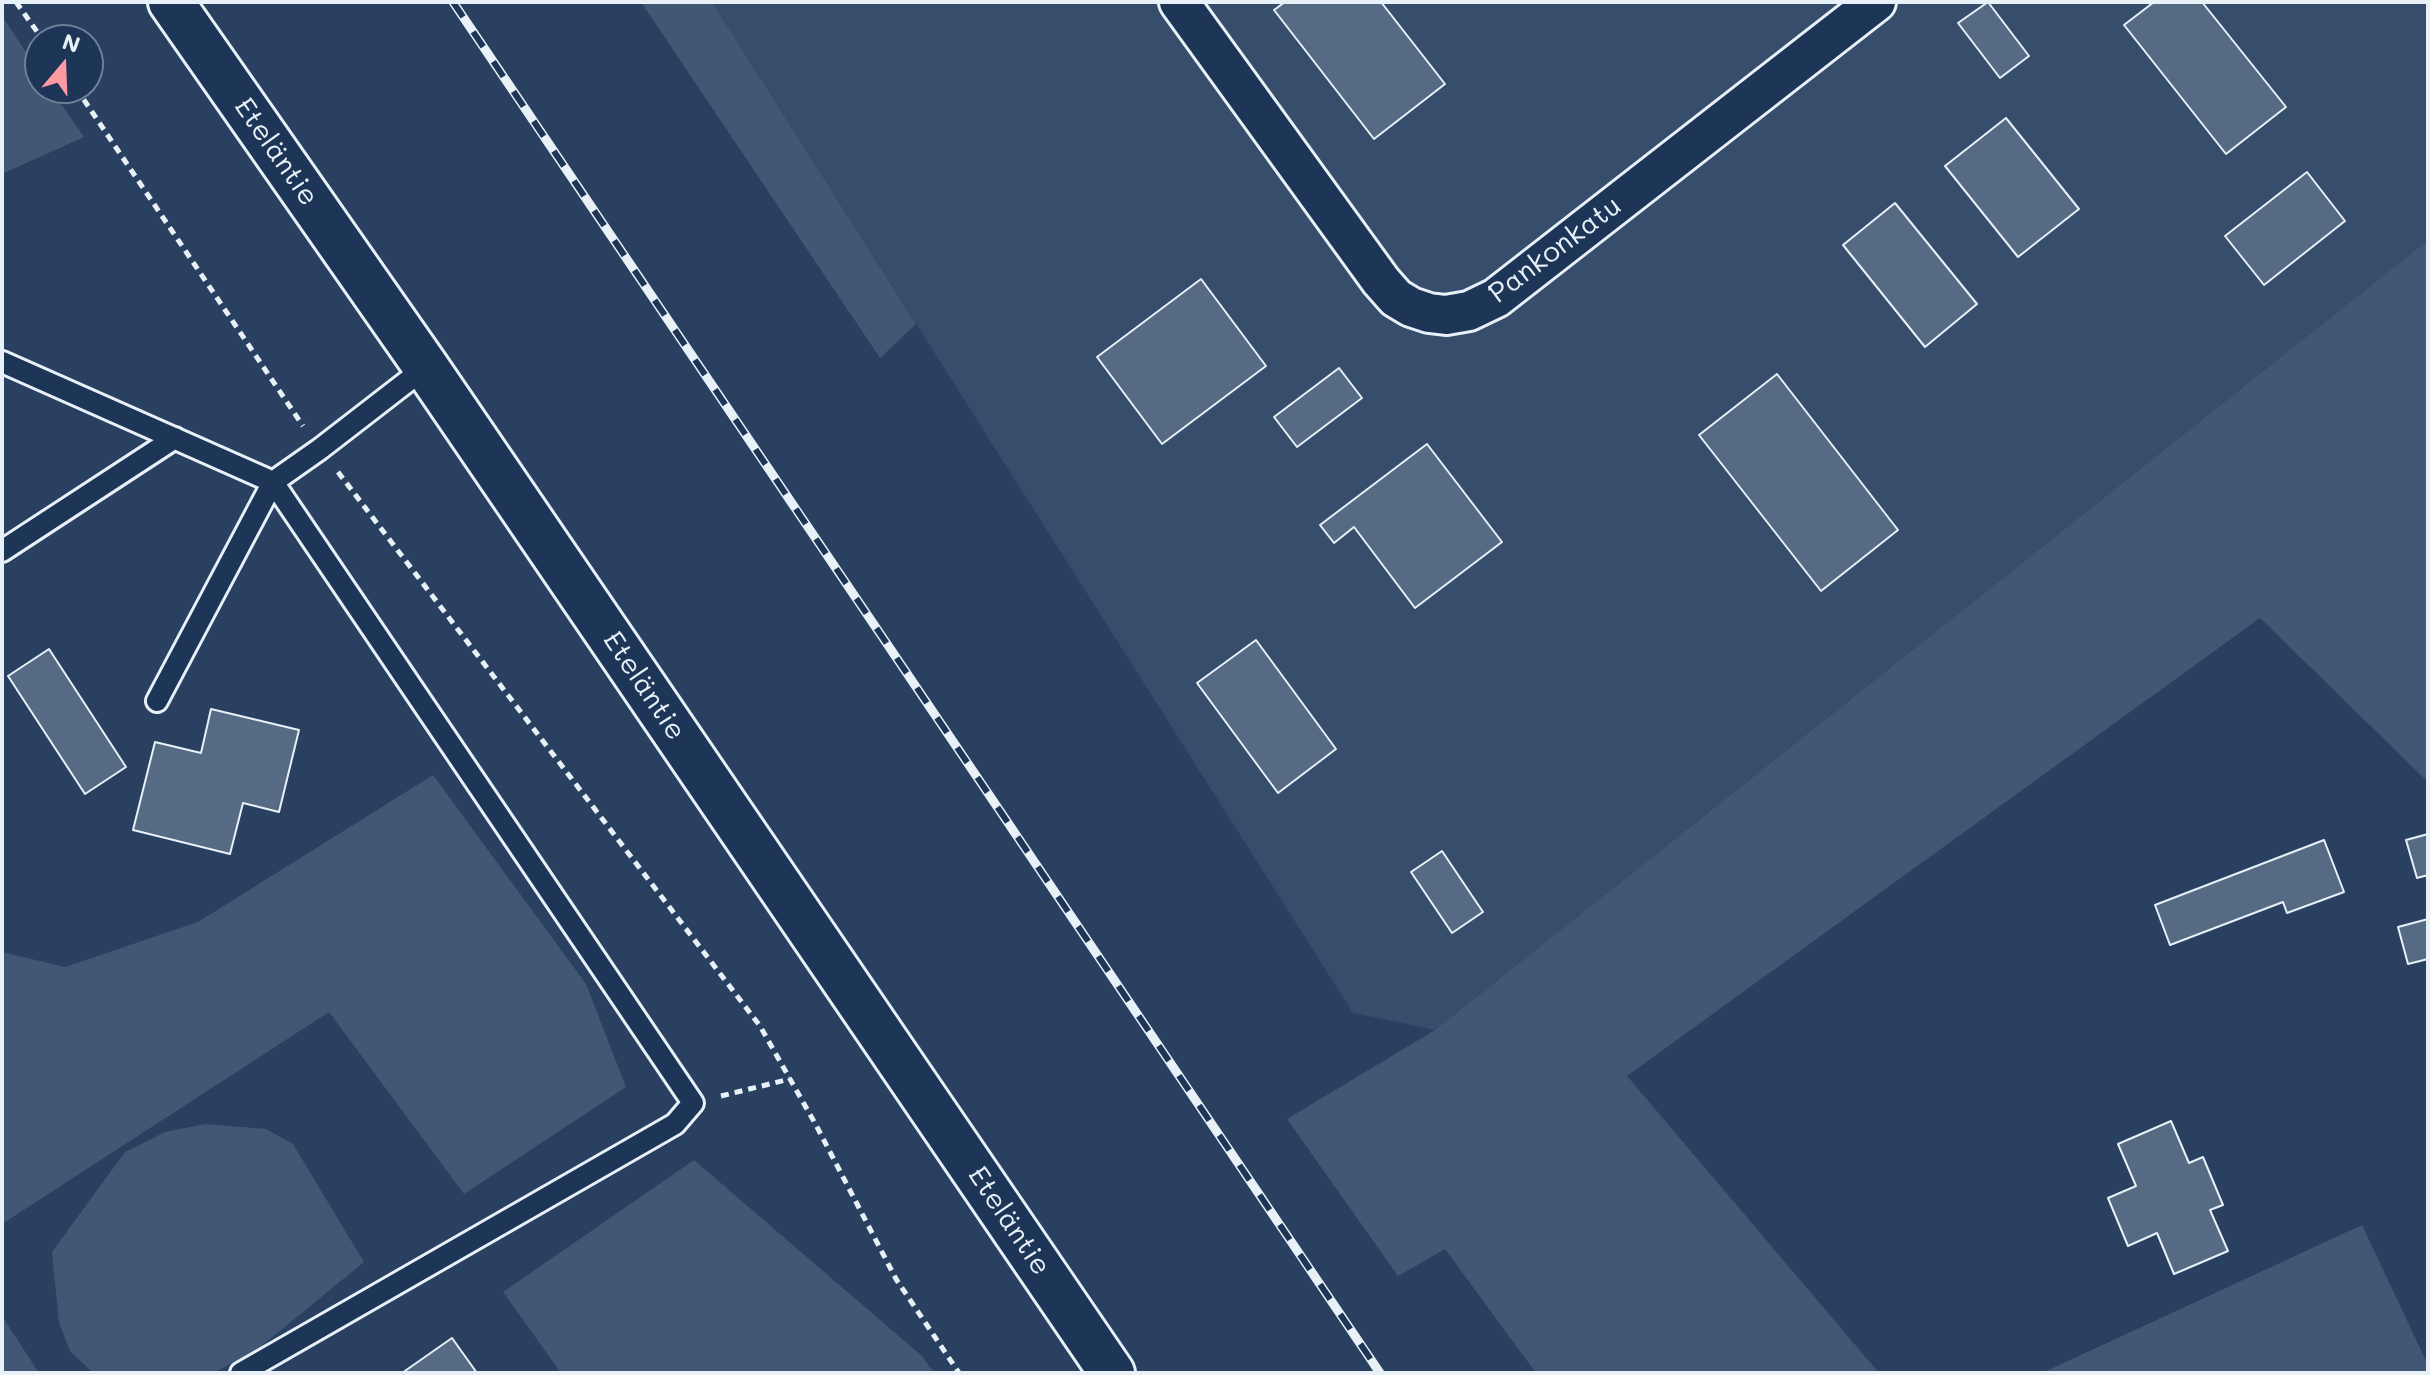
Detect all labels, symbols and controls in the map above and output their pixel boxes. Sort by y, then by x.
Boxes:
north arrow [24,24,104,104]
text: N [59,26,84,59]
street label: Eteläntie [227,92,325,212]
street label: Pankonkatu [1482,189,1628,311]
street label: Eteläntie [595,625,693,747]
street label: Eteläntie [960,1160,1058,1282]

